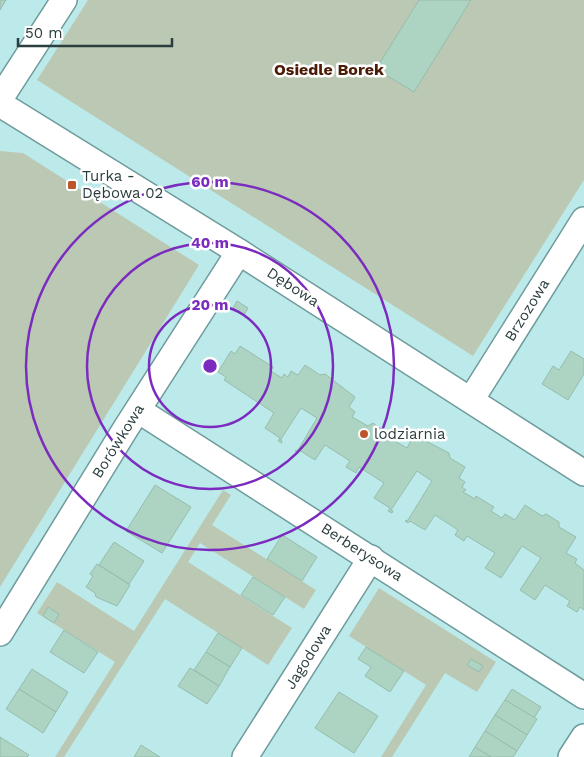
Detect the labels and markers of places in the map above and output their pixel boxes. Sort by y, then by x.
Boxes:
place label: Turka - Dębowa 02 [82,167,163,202]
marker: Turka - Dębowa 02 [66,179,78,191]
centre of rings [201,357,219,375]
place label: lodziarnia [374,425,446,443]
marker: lodziarnia [358,428,370,440]

